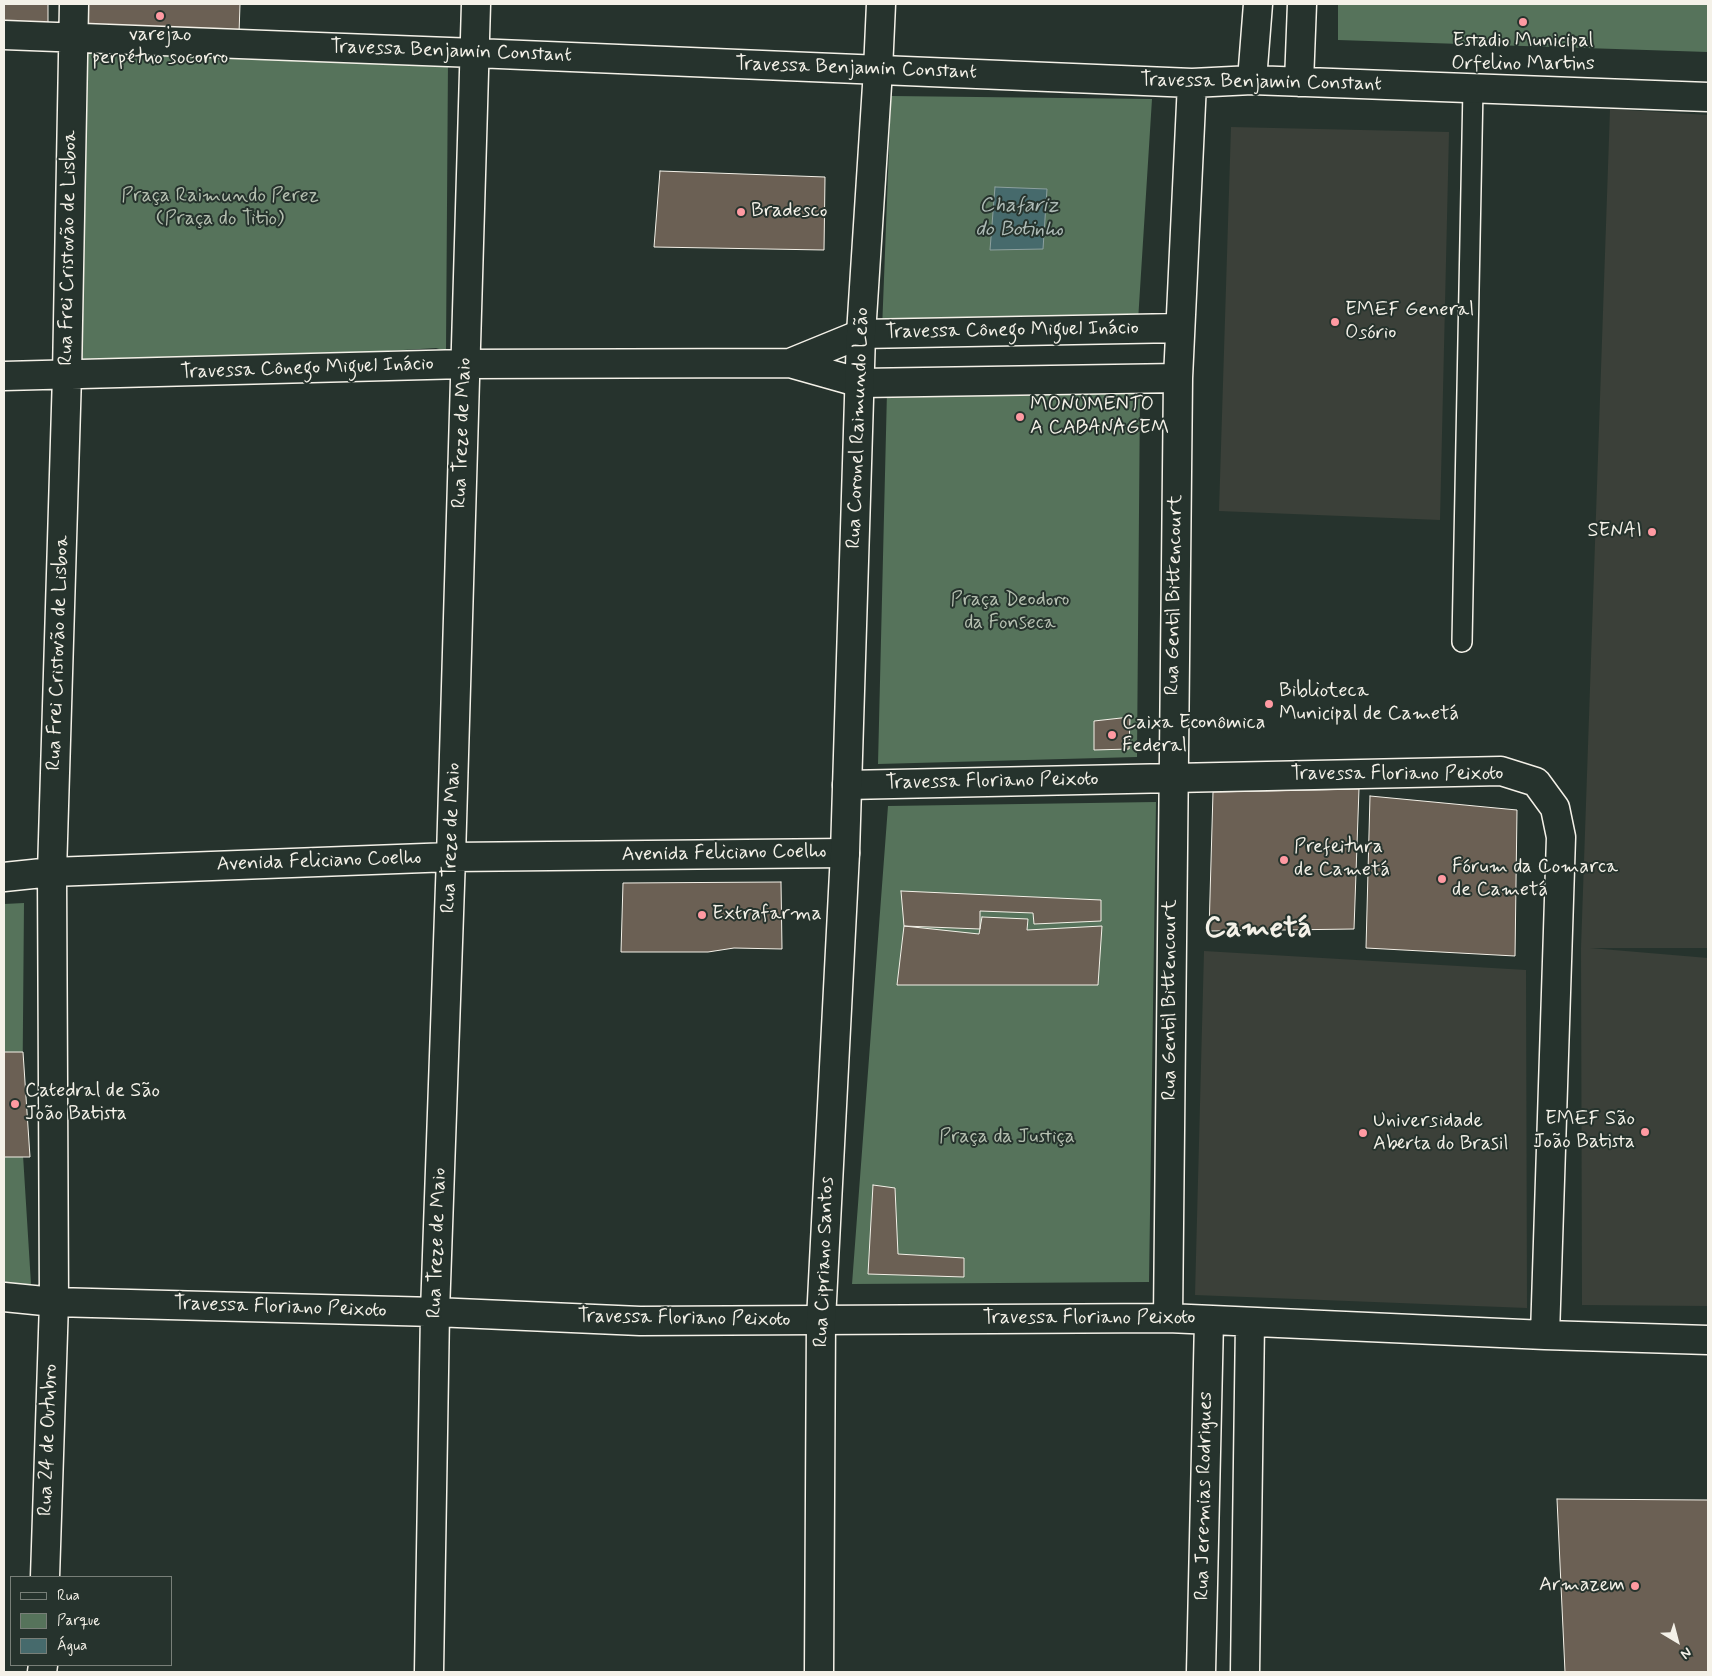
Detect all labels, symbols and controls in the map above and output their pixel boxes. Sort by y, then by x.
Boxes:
marker: varejao perpétuo socorro [154,10,166,22]
marker: Estadio Municipal Orfelino Martins [1517,16,1529,28]
place label: varejao perpétuo socorro [92,24,228,71]
place label: Estadio Municipal Orfelino Martins [1451,30,1595,77]
street label: Travessa Benjamin Constant [330,36,572,68]
street label: Travessa Benjamin Constant [735,53,977,85]
street label: Travessa Benjamin Constant [1140,69,1382,97]
street label: Rua Frei Cristovão de Lisboa [55,130,83,366]
park label: Praça Raimundo Perez (Praça do Titio) [121,185,319,232]
water label: Chafariz do Botinho [975,194,1063,244]
place label: Bradesco [751,200,827,224]
marker: Bradesco [735,206,747,218]
place label: EMEF General Osório [1345,299,1474,346]
street label: Rua Coronel Raimundo Leão [843,307,875,549]
marker: EMEF General Osório [1329,316,1341,328]
street label: Travessa Cônego Miguel Inácio [885,317,1139,345]
street label: Travessa Cônego Miguel Inácio [180,353,434,385]
street label: Rua Treze de Maio [448,357,478,509]
place label: MONUMENTO A CABANAGEM [1030,394,1169,441]
marker: MONUMENTO A CABANAGEM [1014,411,1026,423]
street label: Rua Gentil Bittencourt [1161,494,1189,696]
place label: SENAI [1587,520,1642,544]
marker: SENAI [1646,526,1658,538]
street label: Rua Frei Cristovão de Lisboa [43,535,75,771]
park label: Praça Deodoro da Fonseca [951,589,1069,636]
place label: Biblioteca Municipal de Cametá [1279,680,1459,727]
marker: Biblioteca Municipal de Cametá [1263,698,1275,710]
place label: Caixa Econômica Federal [1122,712,1265,759]
marker: Caixa Econômica Federal [1106,729,1118,741]
street label: Rua Treze de Maio [437,762,467,914]
street label: Travessa Floriano Peixoto [1291,763,1503,787]
street label: Travessa Floriano Peixoto [885,768,1099,796]
place label: Prefeitura de Cametá [1294,836,1390,883]
street label: Avenida Feliciano Coelho [621,840,827,868]
street label: Avenida Feliciano Coelho [216,846,422,878]
marker: Prefeitura de Cametá [1278,854,1290,866]
place label: Fórum da Comarca de Cametá [1452,856,1618,903]
marker: Fórum da Comarca de Cametá [1436,873,1448,885]
street label: Rua Gentil Bittencourt [1159,900,1183,1100]
place label: Extrafarma [712,903,822,927]
marker: Extrafarma [696,909,708,921]
district label: Cametá [1204,912,1312,948]
place label: Catedral de São João Batista [25,1080,160,1127]
marker: Catedral de São João Batista [9,1098,21,1110]
place label: EMEF São João Batista [1533,1108,1635,1155]
place label: Universidade Aberta do Brasil [1373,1110,1508,1157]
park label: Praça da Justiça [939,1126,1075,1150]
marker: EMEF São João Batista [1639,1126,1651,1138]
marker: Universidade Aberta do Brasil [1357,1127,1369,1139]
street label: Rua Treze de Maio [423,1167,453,1319]
street label: Rua Cipriano Santos [810,1176,840,1348]
street label: Travessa Floriano Peixoto [173,1292,387,1324]
street label: Travessa Floriano Peixoto [577,1305,791,1333]
street label: Travessa Floriano Peixoto [983,1307,1195,1331]
street label: Rua 24 de Outubro [34,1364,64,1516]
street label: Rua Jeremias Rodrigues [1191,1391,1219,1601]
place label: Armazem [1539,1574,1625,1598]
legend [10,1576,172,1666]
marker: Armazem [1629,1580,1641,1592]
text: Rua [57,1586,80,1606]
text: Parque [57,1611,100,1631]
north arrow [1652,1616,1702,1666]
text: Água [57,1636,87,1656]
text: N [1677,1643,1695,1663]

